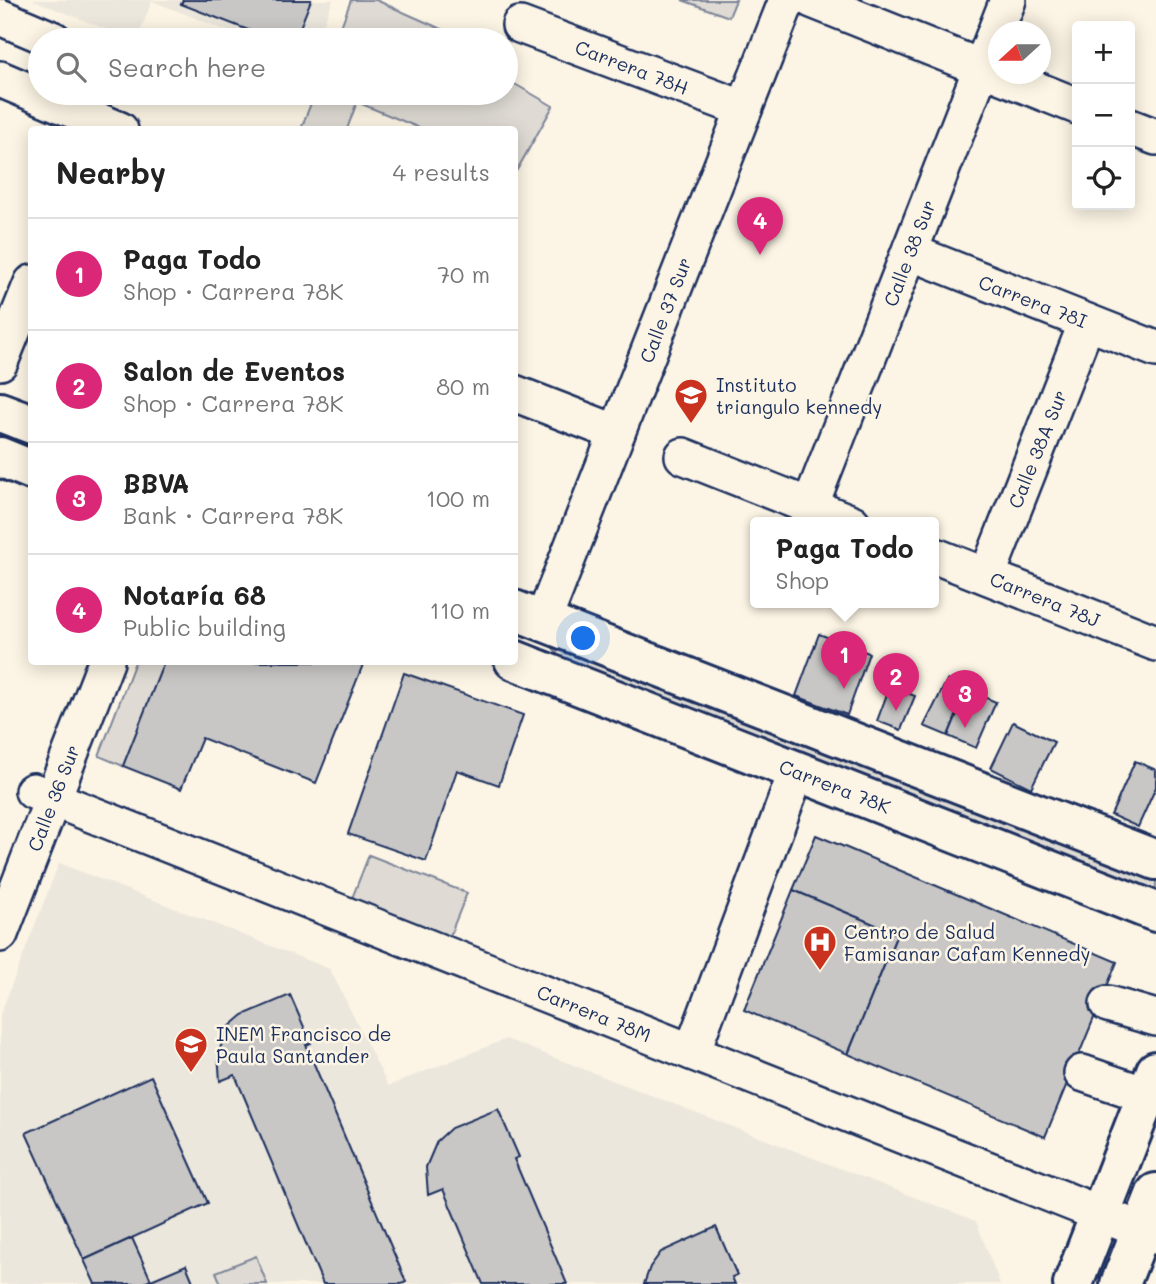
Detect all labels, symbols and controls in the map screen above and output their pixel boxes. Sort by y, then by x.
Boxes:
north arrow [988,21,1051,84]
map controls [1072,21,1135,210]
button: + [1072,21,1135,84]
search box [28,28,518,105]
street label: Carrera 78H [572,34,692,100]
icon: search [52,48,90,86]
text: Search here [108,50,266,84]
button: − [1072,84,1135,147]
button: locate [1072,147,1135,210]
text: Nearby [56,152,166,192]
text: 4 results [393,157,490,187]
street label: Calle 38 Sur [877,196,941,310]
pin: 4 [737,197,783,255]
text: Paga Todo [123,242,261,276]
street label: Calle 37 Sur [633,254,697,366]
text: 1 [74,259,84,289]
text: 70 m [437,259,490,289]
street label: Carrera 78I [975,269,1091,333]
text: Shop · Carrera 78K [123,276,343,306]
text: Salon de Eventos [123,354,345,388]
text: 2 [73,371,85,401]
text: 80 m [436,371,490,401]
place label: Instituto triangulo kennedy [716,372,882,419]
school or university icon: Instituto triangulo kennedy [672,376,710,425]
street label: Calle 38A Sur [1002,386,1072,512]
text: Shop · Carrera 78K [123,388,343,418]
text: BBVA [123,466,189,500]
text: 3 [72,483,86,513]
text: 100 m [426,483,490,513]
text: Bank · Carrera 78K [123,500,343,530]
popup [750,517,939,608]
text: Paga Todo [776,531,913,565]
text: Shop [776,565,829,595]
street label: Carrera 78J [986,566,1104,633]
text: Notaría 68 [123,578,266,612]
text: 4 [72,595,86,625]
text: 110 m [430,595,490,625]
text: Public building [123,612,286,642]
your location [566,621,600,655]
pin: 1 [821,631,867,689]
pin: 2 [873,653,919,711]
pin: 3 [942,670,988,728]
street label: Calle 36 Sur [21,741,85,855]
street label: Carrera 78K [776,753,895,819]
place label: Centro de Salud Famisanar Cafam Kennedy [844,919,1090,966]
hospital icon: Centro de Salud Famisanar Cafam Kennedy [801,923,839,972]
street label: Carrera 78M [533,979,655,1047]
place label: INEM Francisco de Paula Santander [216,1021,392,1068]
school or university icon: INEM Francisco de Paula Santander [172,1025,210,1074]

